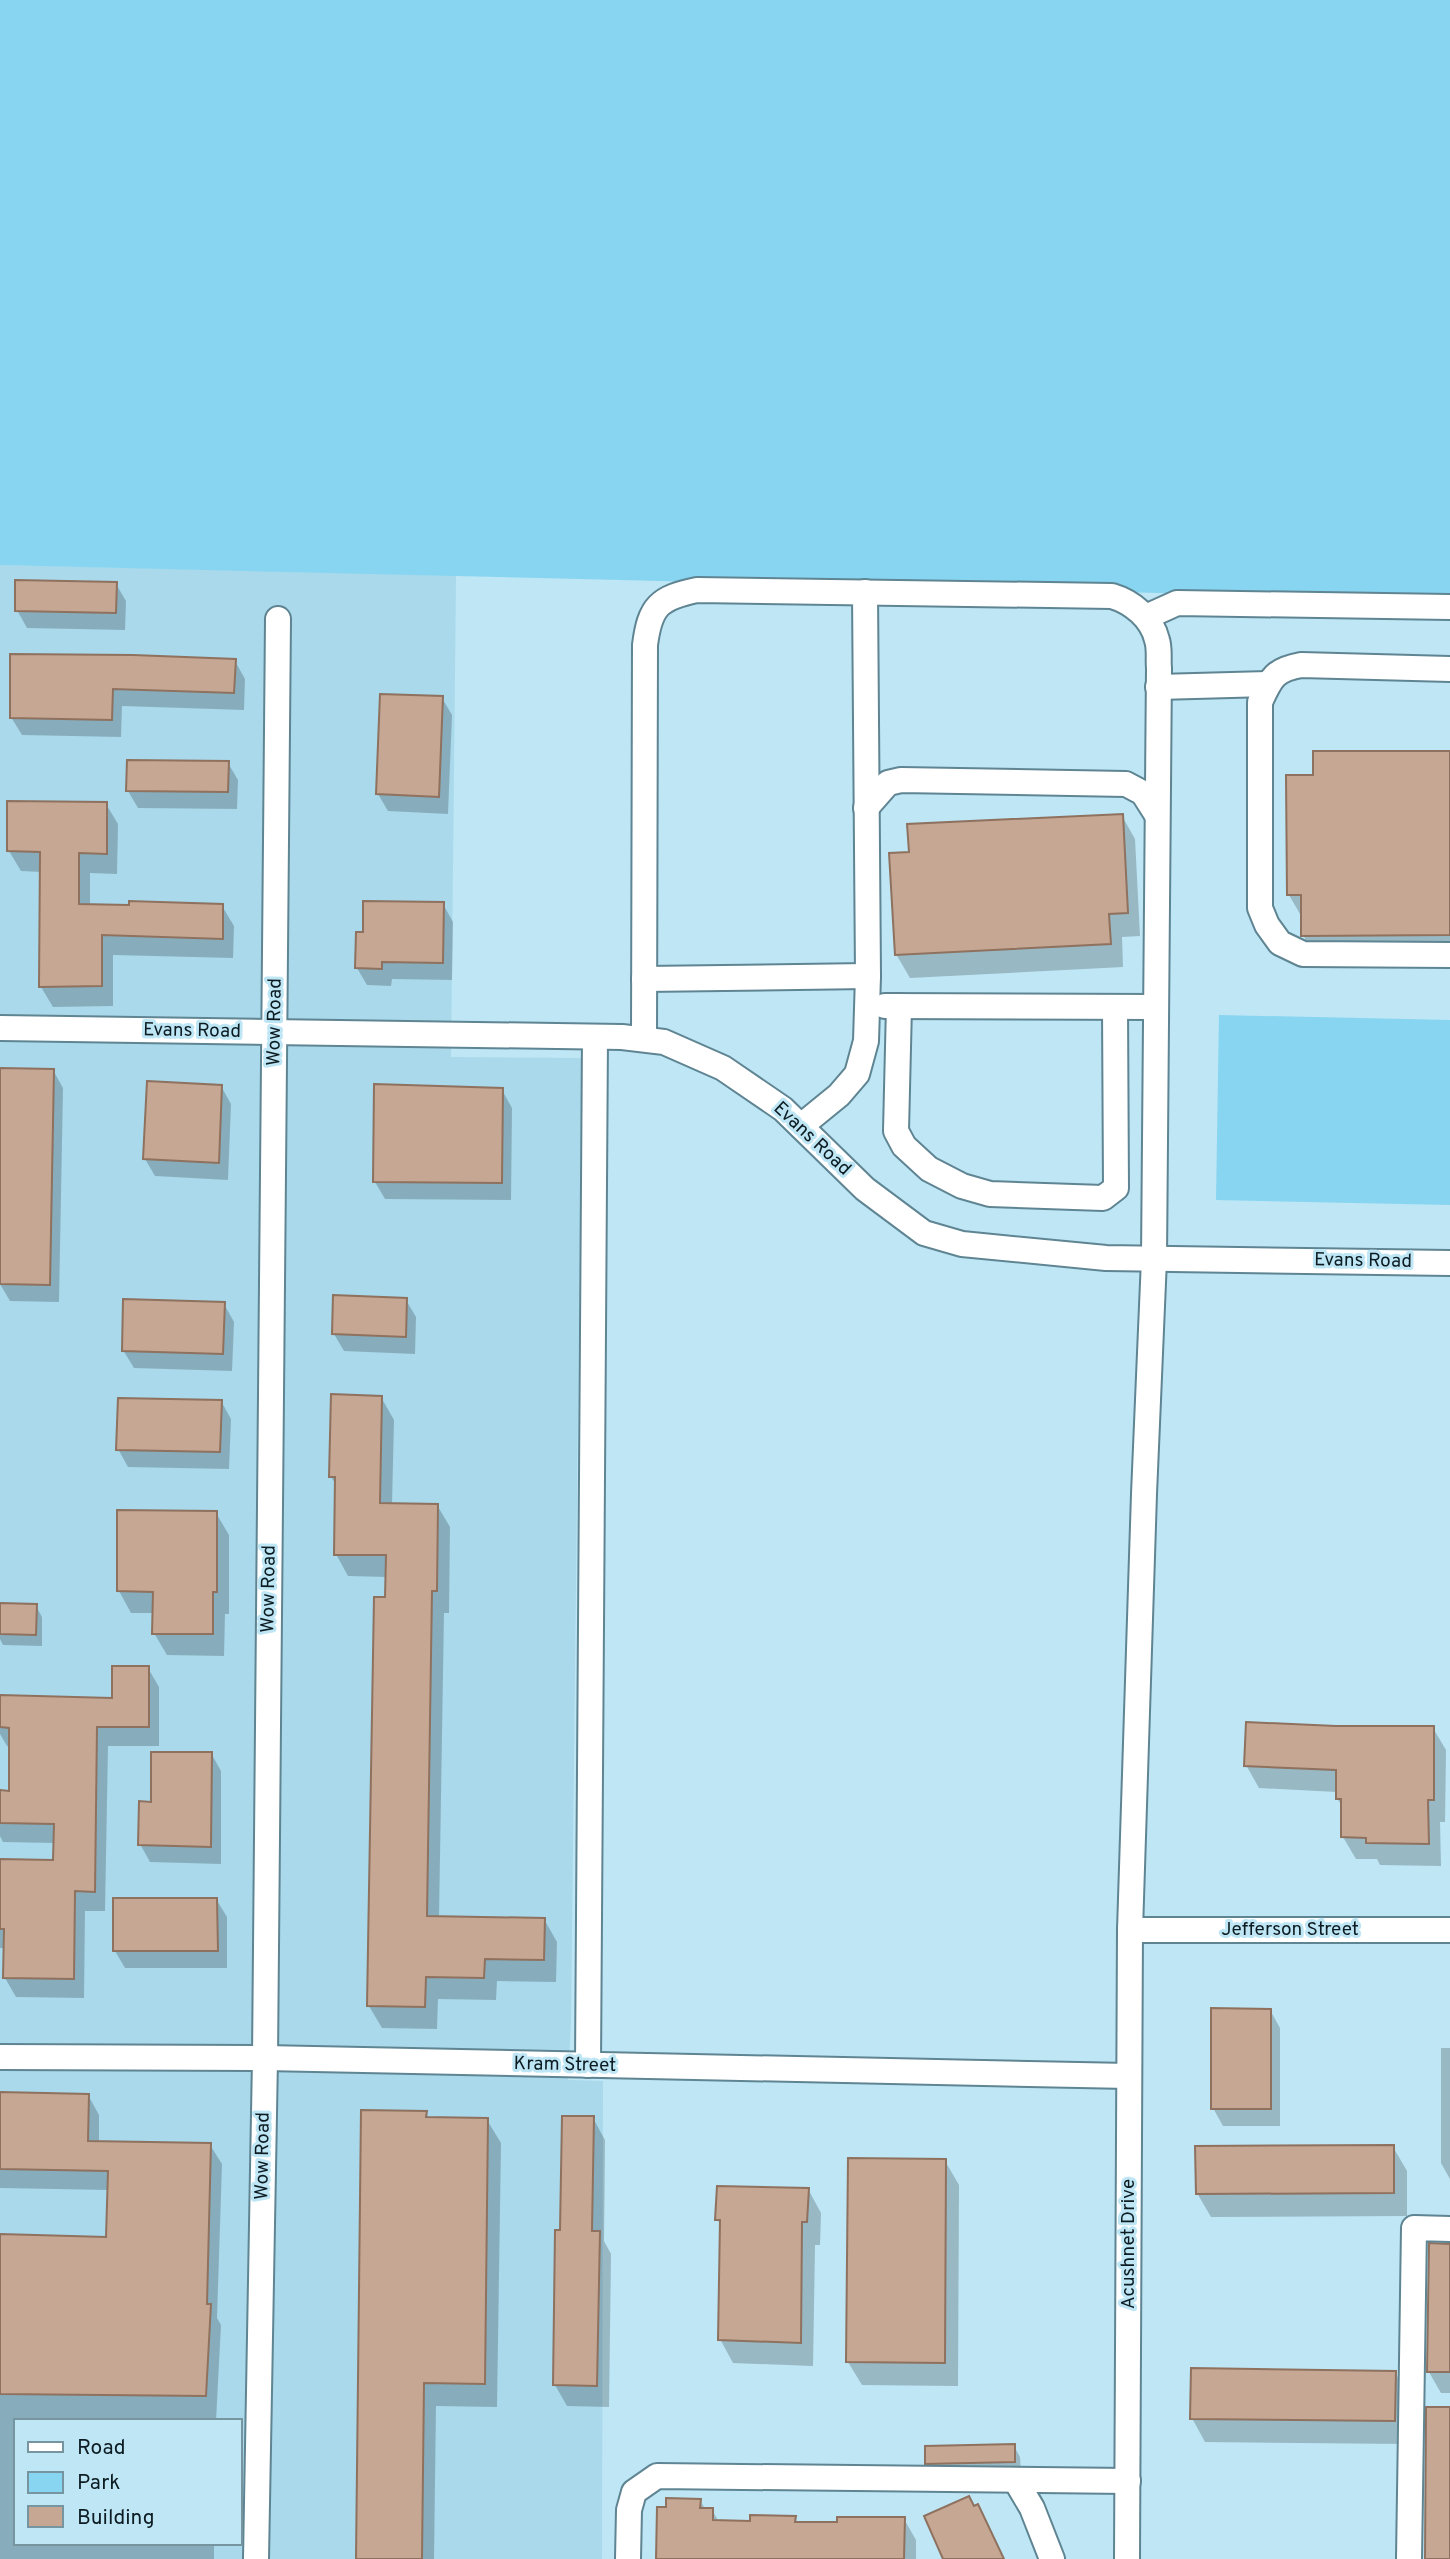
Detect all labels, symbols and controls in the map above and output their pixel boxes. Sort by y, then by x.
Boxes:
street label: Wow Road [262,978,288,1066]
street label: Evans Road [143,1018,241,1044]
street label: Evans Road [768,1097,856,1181]
street label: Evans Road [1314,1248,1412,1274]
street label: Wow Road [256,1545,282,1633]
street label: Jefferson Street [1221,1918,1359,1942]
street label: Kram Street [513,2052,617,2078]
street label: Wow Road [250,2112,276,2200]
street label: Acushnet Drive [1117,2179,1141,2309]
legend [14,2419,242,2545]
text: Road [77,2435,126,2462]
text: Park [77,2470,120,2497]
text: Building [77,2505,155,2532]

